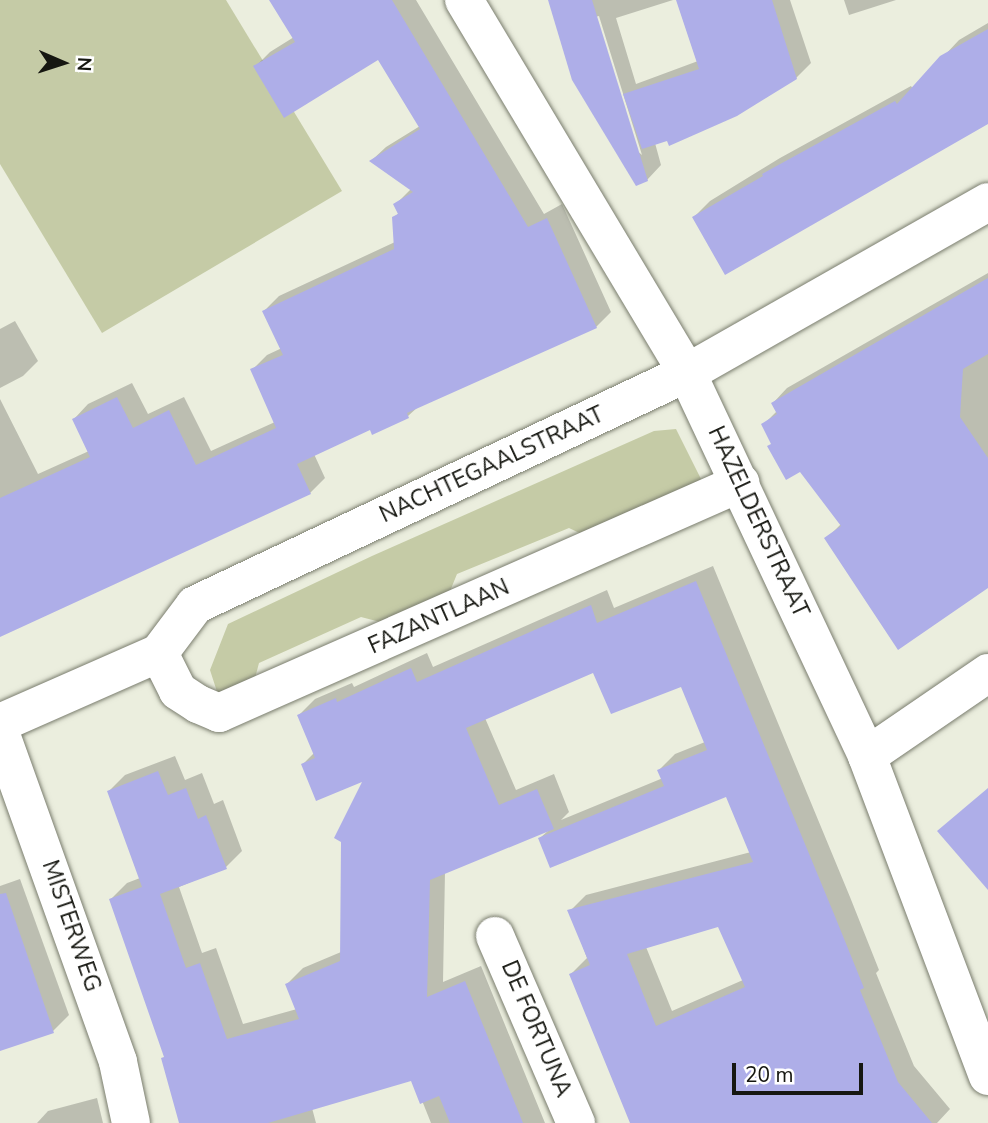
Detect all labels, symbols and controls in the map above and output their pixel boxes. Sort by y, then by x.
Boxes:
north arrow [28,28,98,98]
text: N [71,56,97,72]
street label: NACHTEGAALSTRAAT [375,401,609,529]
street label: HAZELDERSTRAAT [702,422,814,622]
street label: FAZANTLAAN [364,574,514,660]
street label: MISTERWEG [36,857,106,995]
street label: DE FORTUNA [495,957,577,1101]
scale bar [736,1050,867,1094]
text: 20 m [745,1061,794,1089]

